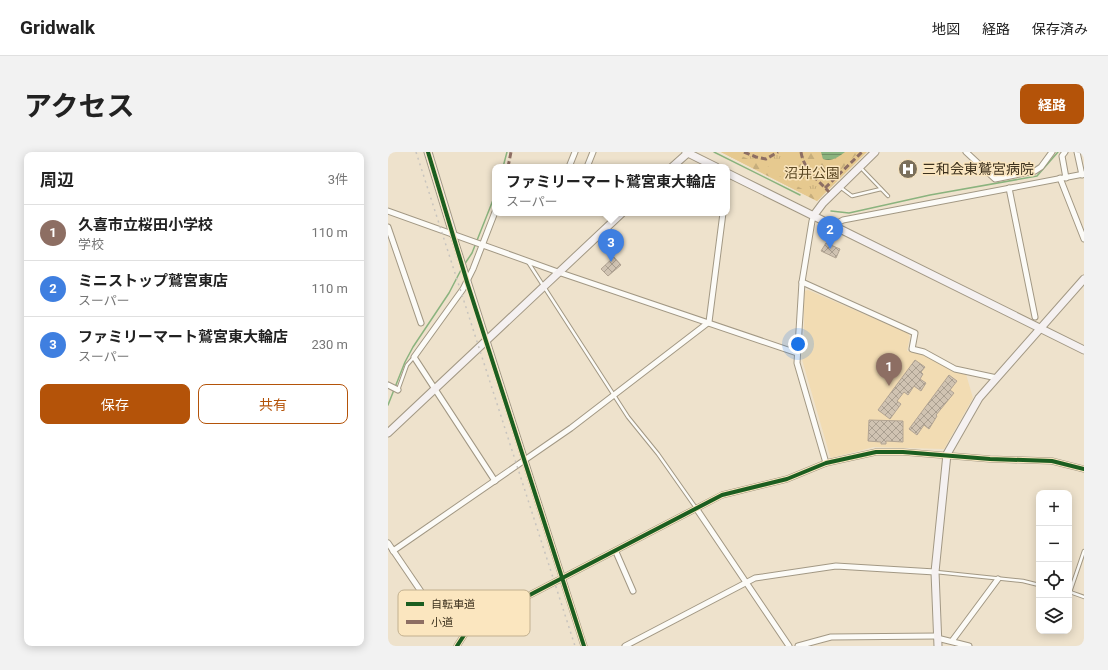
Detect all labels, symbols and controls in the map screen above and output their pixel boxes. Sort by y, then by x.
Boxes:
text: Gridwalk [20,16,95,39]
text: 地図 [932,21,960,37]
text: 経路 [982,21,1010,37]
text: 保存済み [1032,21,1088,37]
button: 経路 [1020,84,1084,124]
text: アクセス [24,90,135,123]
hospital icon: 三和会東鷲宮病院 [897,158,919,180]
place label: 三和会東鷲宮病院 [922,161,1034,177]
popup [492,164,730,216]
park label: 沼井公園 [784,165,840,181]
text: 周辺 [40,170,74,190]
text: 3件 [328,172,348,187]
text: ファミリーマート鷲宮東大輪店 [506,173,716,191]
text: スーパー [506,194,558,209]
text: 久喜市立桜田小学校 [78,216,213,234]
pin: 2 [817,216,843,249]
text: 1 [49,225,57,240]
text: 110 m [311,225,348,240]
pin: 3 [598,229,624,262]
text: 学校 [78,237,104,252]
text: ミニストップ鷲宮東店 [78,272,228,290]
text: 2 [49,281,57,296]
text: 110 m [311,281,348,296]
text: スーパー [78,293,130,308]
text: ファミリーマート鷲宮東大輪店 [78,328,288,346]
your location [788,334,808,354]
text: 3 [49,337,57,352]
text: 230 m [311,337,348,352]
text: スーパー [78,349,130,364]
pin: 1 [876,353,902,386]
button: 保存 [40,384,190,424]
button: 共有 [198,384,348,424]
map controls [1036,490,1072,634]
button: + [1036,490,1072,526]
button: − [1036,526,1072,562]
button: locate [1036,562,1072,598]
legend [398,590,530,636]
text: 自転車道 [431,598,475,611]
button: layers [1036,598,1072,634]
text: 小道 [431,616,453,629]

